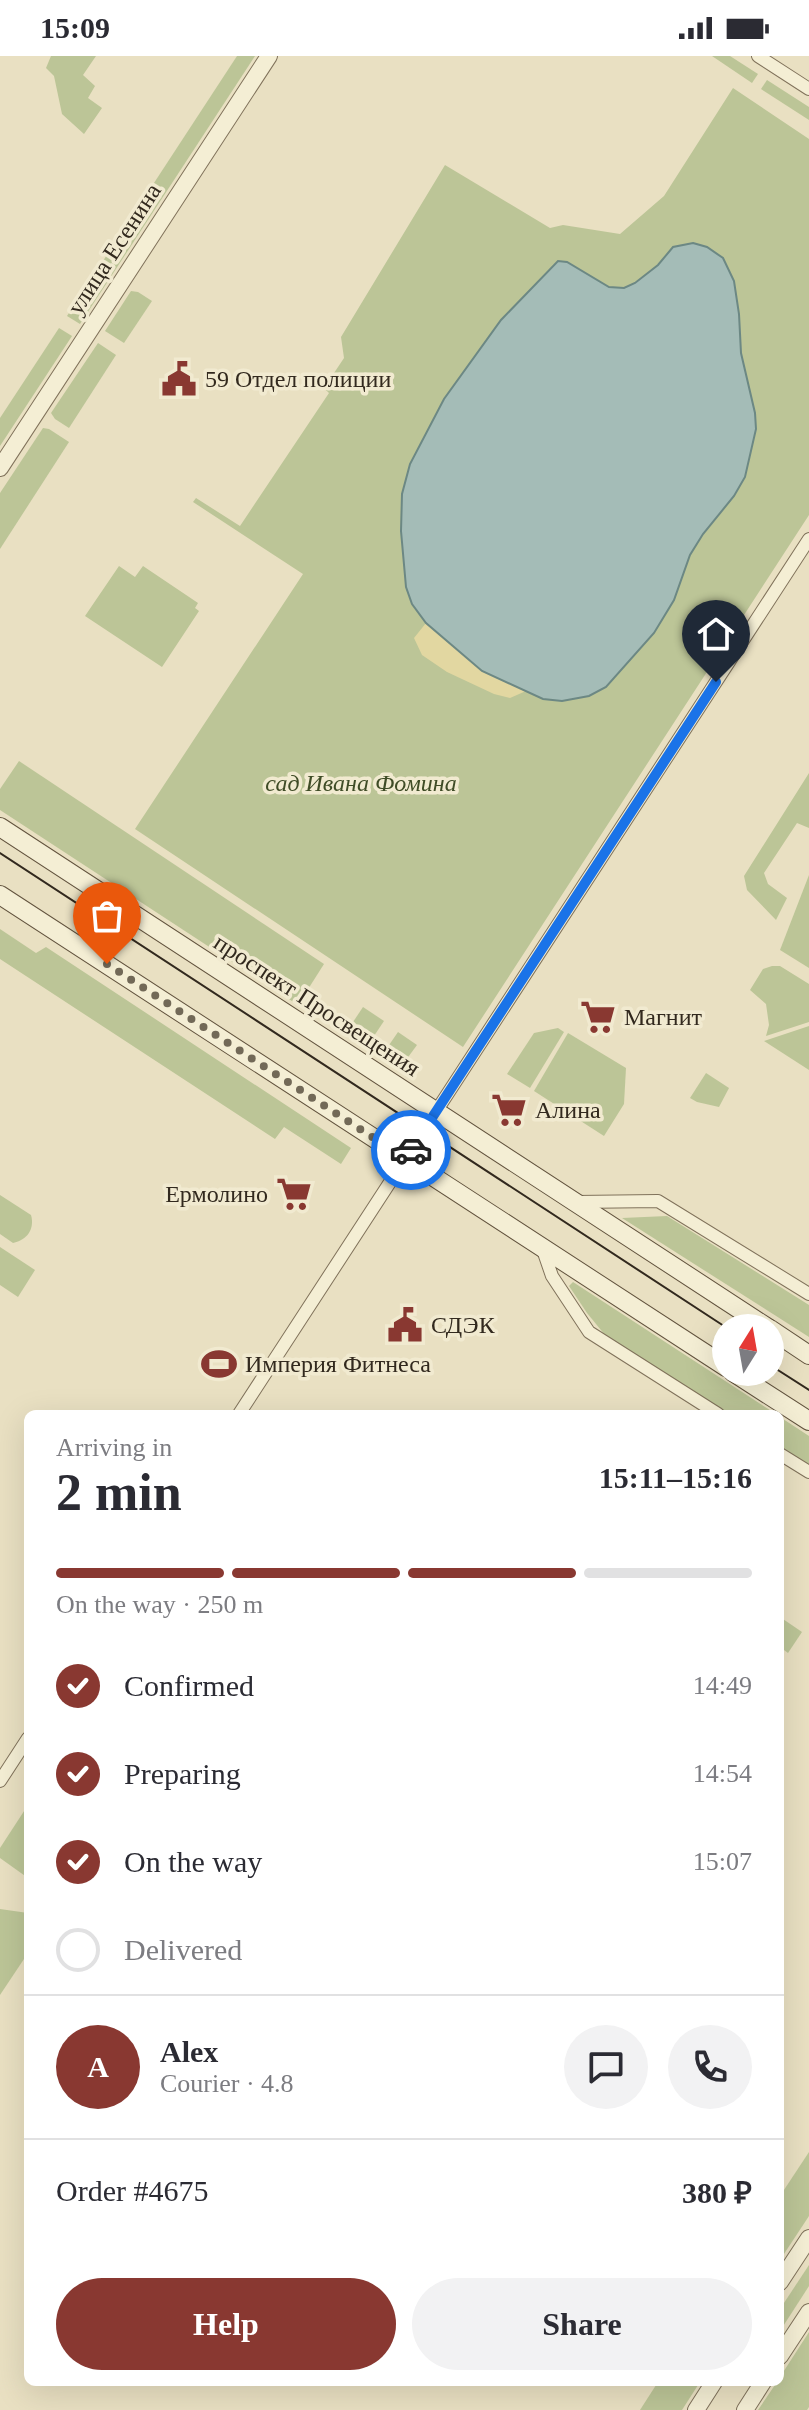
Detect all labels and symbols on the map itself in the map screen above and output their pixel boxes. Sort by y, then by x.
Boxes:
street label: улица Есенина [62,178,166,319]
public building icon: 59 Отдел полиции [160,360,198,398]
place label: 59 Отдел полиции [205,366,391,392]
pin [682,600,750,682]
park label: сад Ивана Фомина [265,770,457,796]
pin [73,882,141,964]
street label: проспект Просвещения [209,929,425,1081]
supermarket icon: Магнит [579,998,617,1036]
place label: Магнит [624,1004,703,1030]
supermarket icon: Алина [490,1091,528,1129]
place label: Алина [535,1097,601,1123]
courier [371,1110,451,1190]
supermarket icon: Ермолино [275,1175,313,1213]
place label: Ермолино [165,1181,268,1207]
public building icon: СДЭК [386,1306,424,1344]
place label: СДЭК [431,1312,496,1338]
north arrow [712,1314,784,1386]
sports icon: Империя Фитнеса [200,1345,238,1383]
place label: Империя Фитнеса [245,1351,431,1377]

